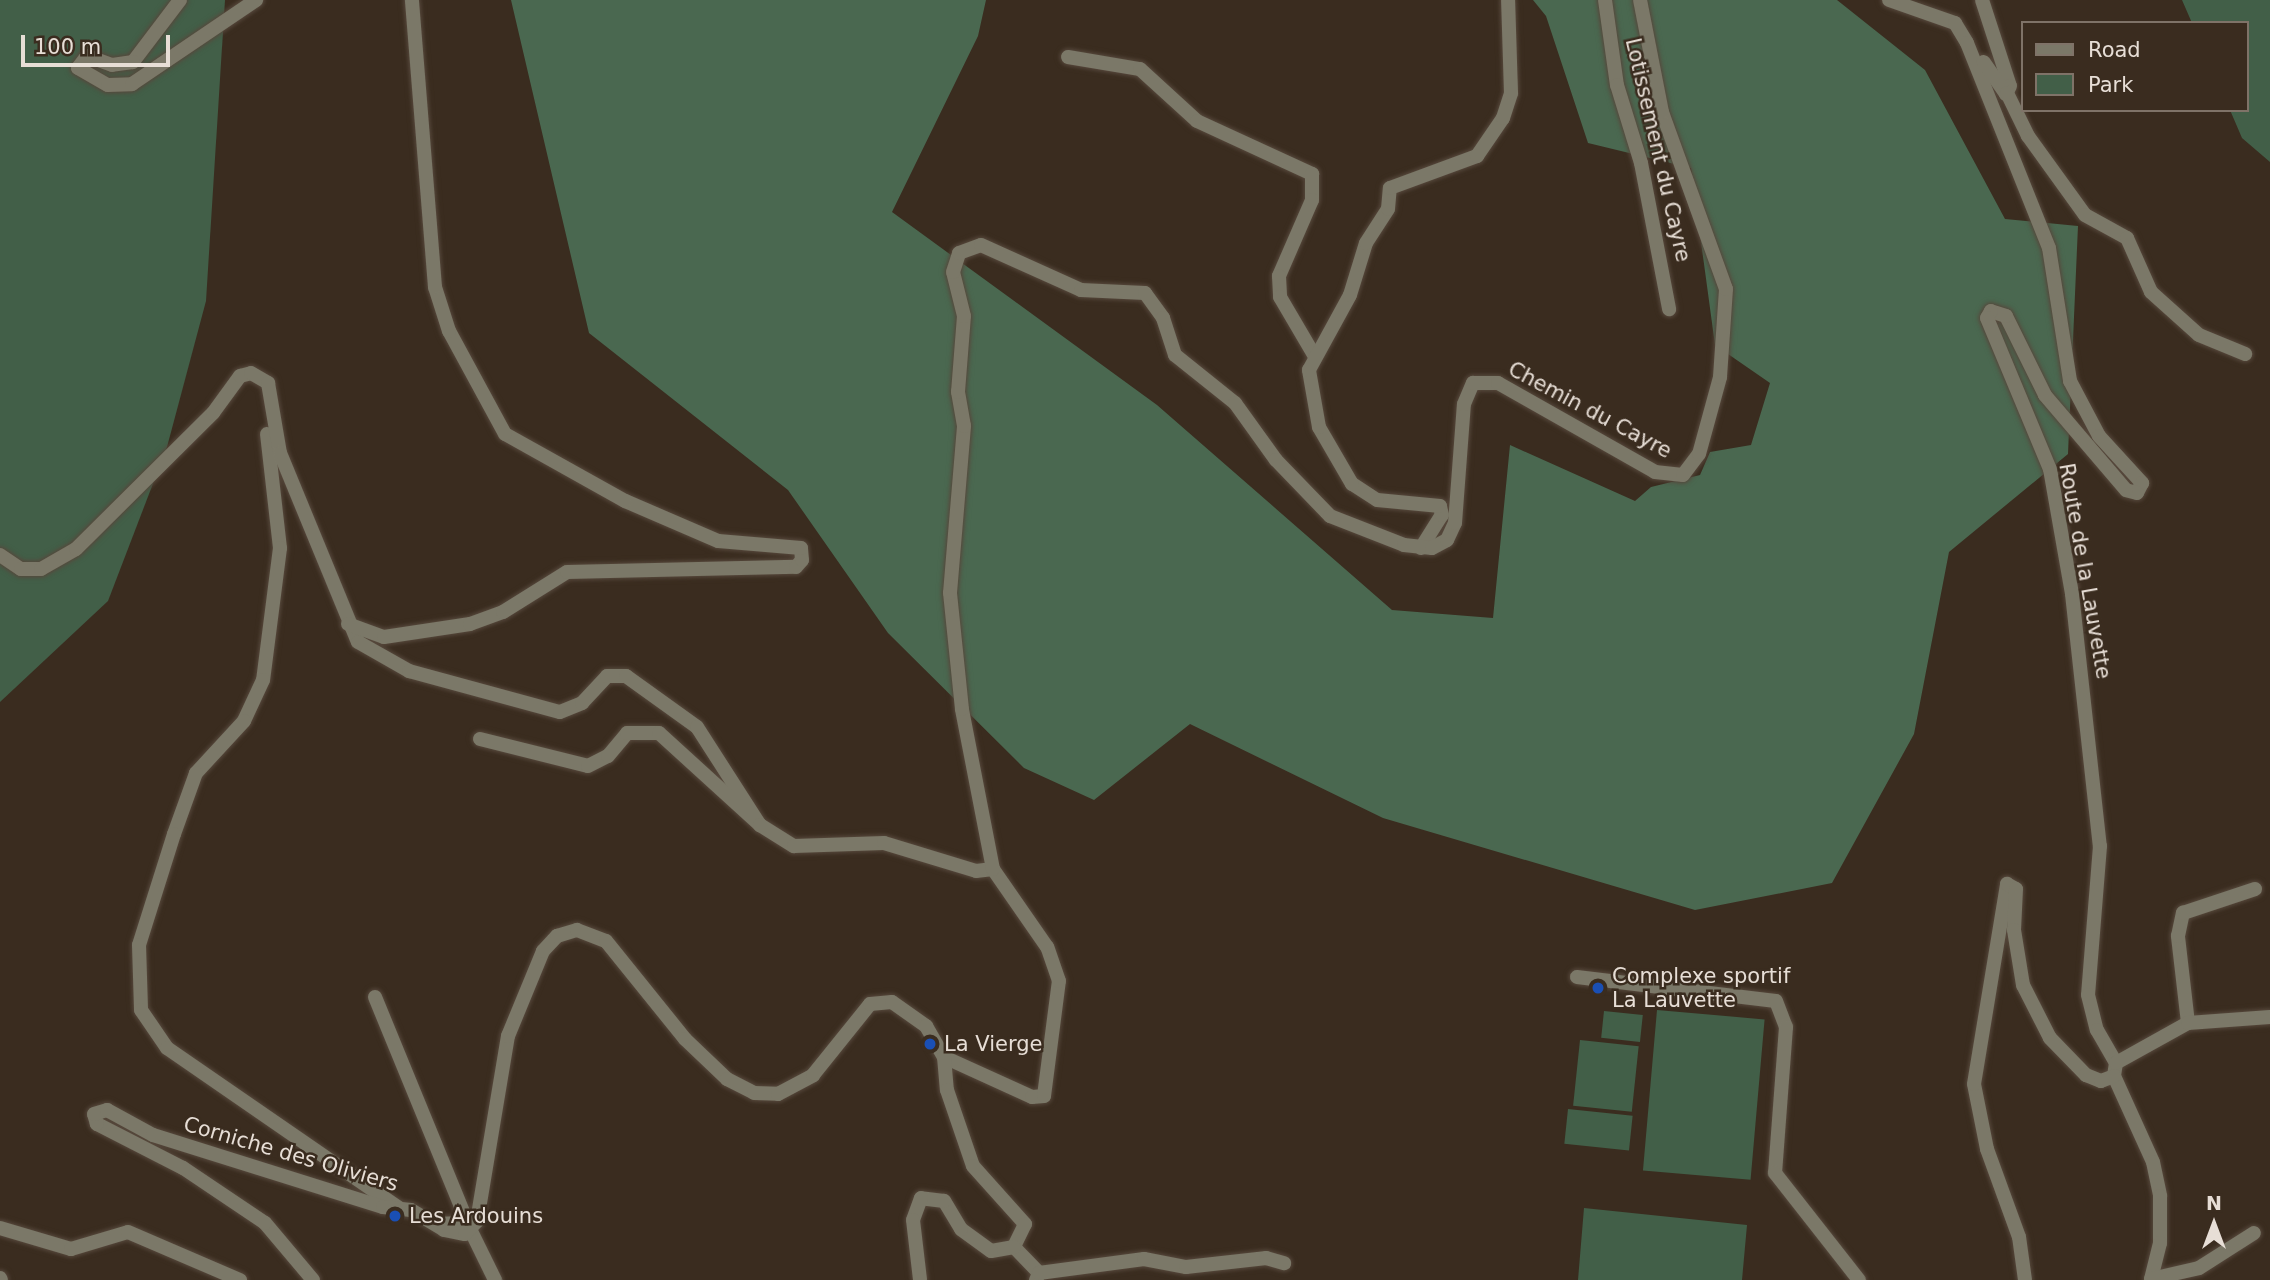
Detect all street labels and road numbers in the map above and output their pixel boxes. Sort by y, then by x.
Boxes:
street label: Lotissement du Cayre [1620,36,1696,264]
street label: Chemin du Cayre [1504,356,1676,464]
street label: Route de la Lauvette [2054,461,2116,681]
street label: Corniche des Oliviers [181,1111,401,1197]

